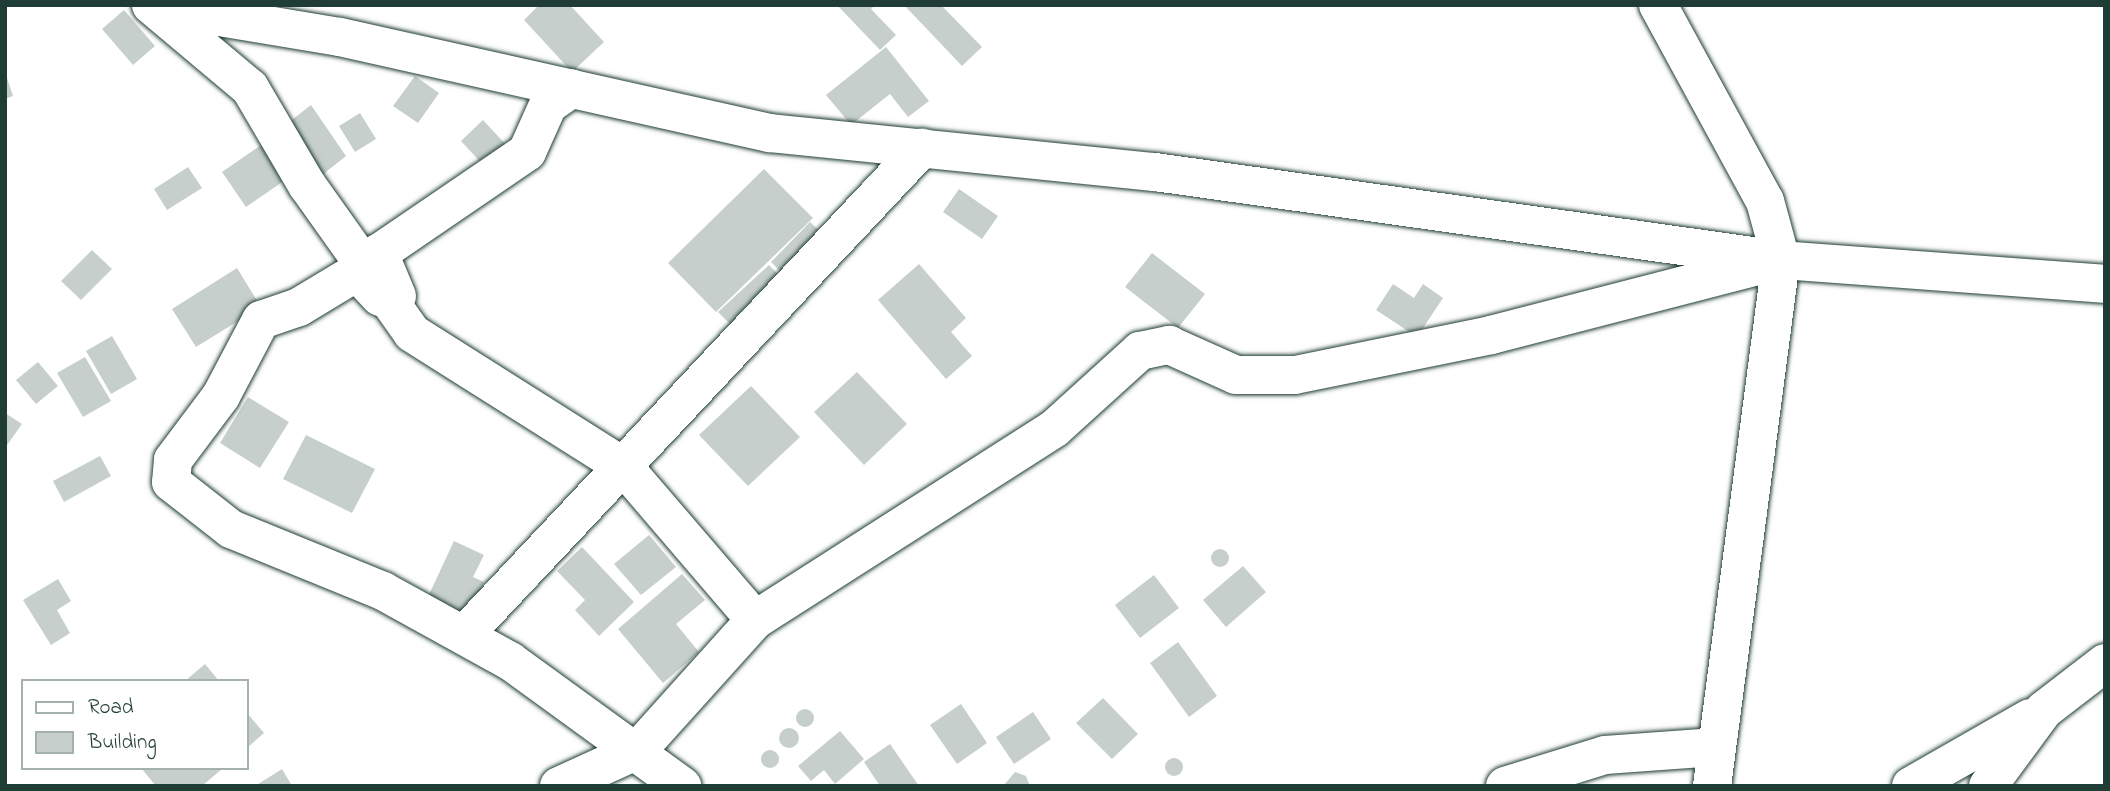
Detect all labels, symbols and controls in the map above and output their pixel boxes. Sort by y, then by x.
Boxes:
legend [21,679,248,770]
text: Road [88,693,134,723]
text: Building [88,728,157,758]

